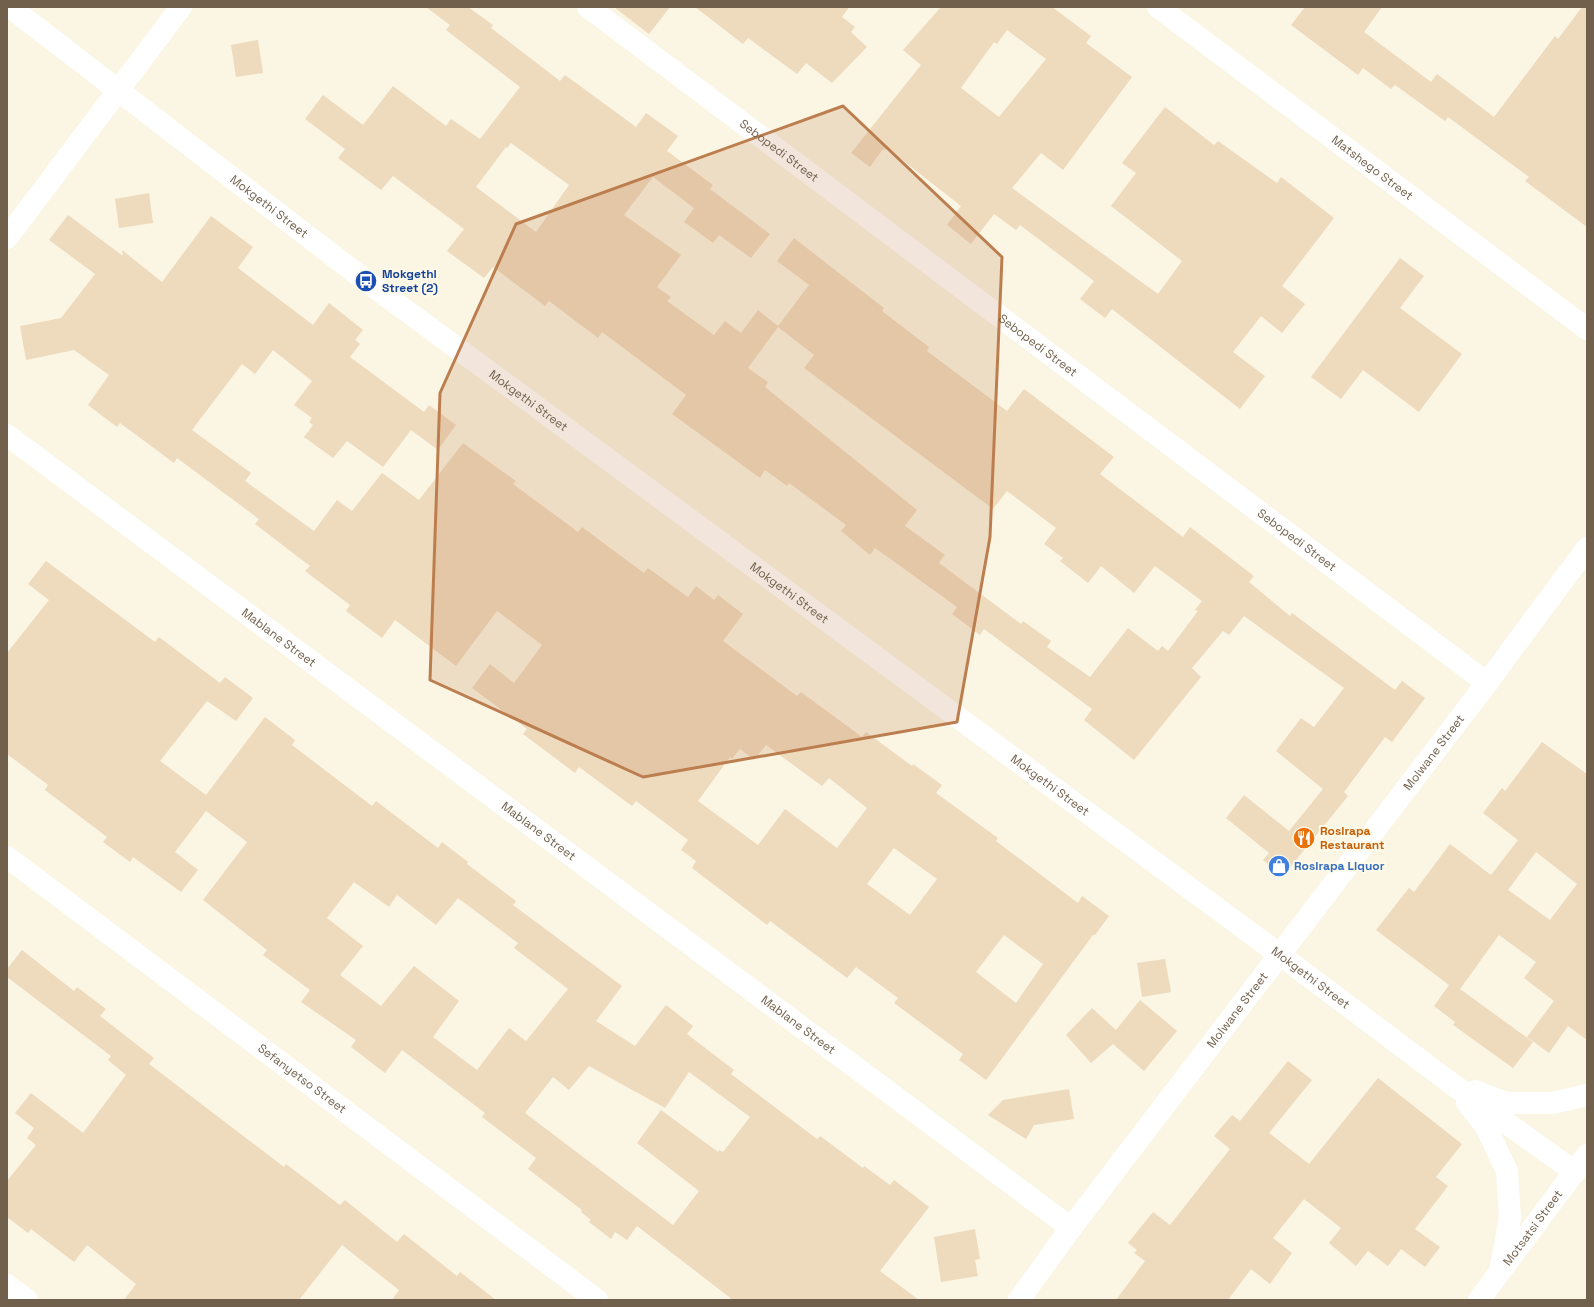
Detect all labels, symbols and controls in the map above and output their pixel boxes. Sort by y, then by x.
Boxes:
street label: Sebopedi Street [736,116,822,186]
street label: Matshego Street [1328,132,1416,204]
street label: Mokgethi Street [227,171,311,242]
place label: Mokgethi Street (2) [382,266,438,296]
bus stop icon: Mokgethi Street (2) [353,268,379,294]
street label: Sebopedi Street [995,310,1081,380]
street label: Mokgethi Street [486,366,571,435]
street label: Sebopedi Street [1254,505,1340,575]
street label: Mokgethi Street [747,559,832,627]
street label: Mablane Street [238,605,319,671]
street label: Molwane Street [1400,711,1468,794]
street label: Mokgethi Street [1007,751,1093,820]
street label: Mablane Street [498,798,579,864]
place label: Rosirapa Restaurant [1320,823,1385,853]
restaurant icon: Rosirapa Restaurant [1291,825,1317,851]
shop icon: Rosirapa Liquor [1266,853,1292,879]
place label: Rosirapa Liquor [1294,858,1385,874]
street label: Mokgethi Street [1268,943,1353,1012]
street label: Molwane Street [1203,969,1271,1051]
street label: Mablane Street [758,992,839,1058]
street label: Sefanyetso Street [255,1040,350,1117]
street label: Motsatsi Street [1499,1187,1566,1269]

